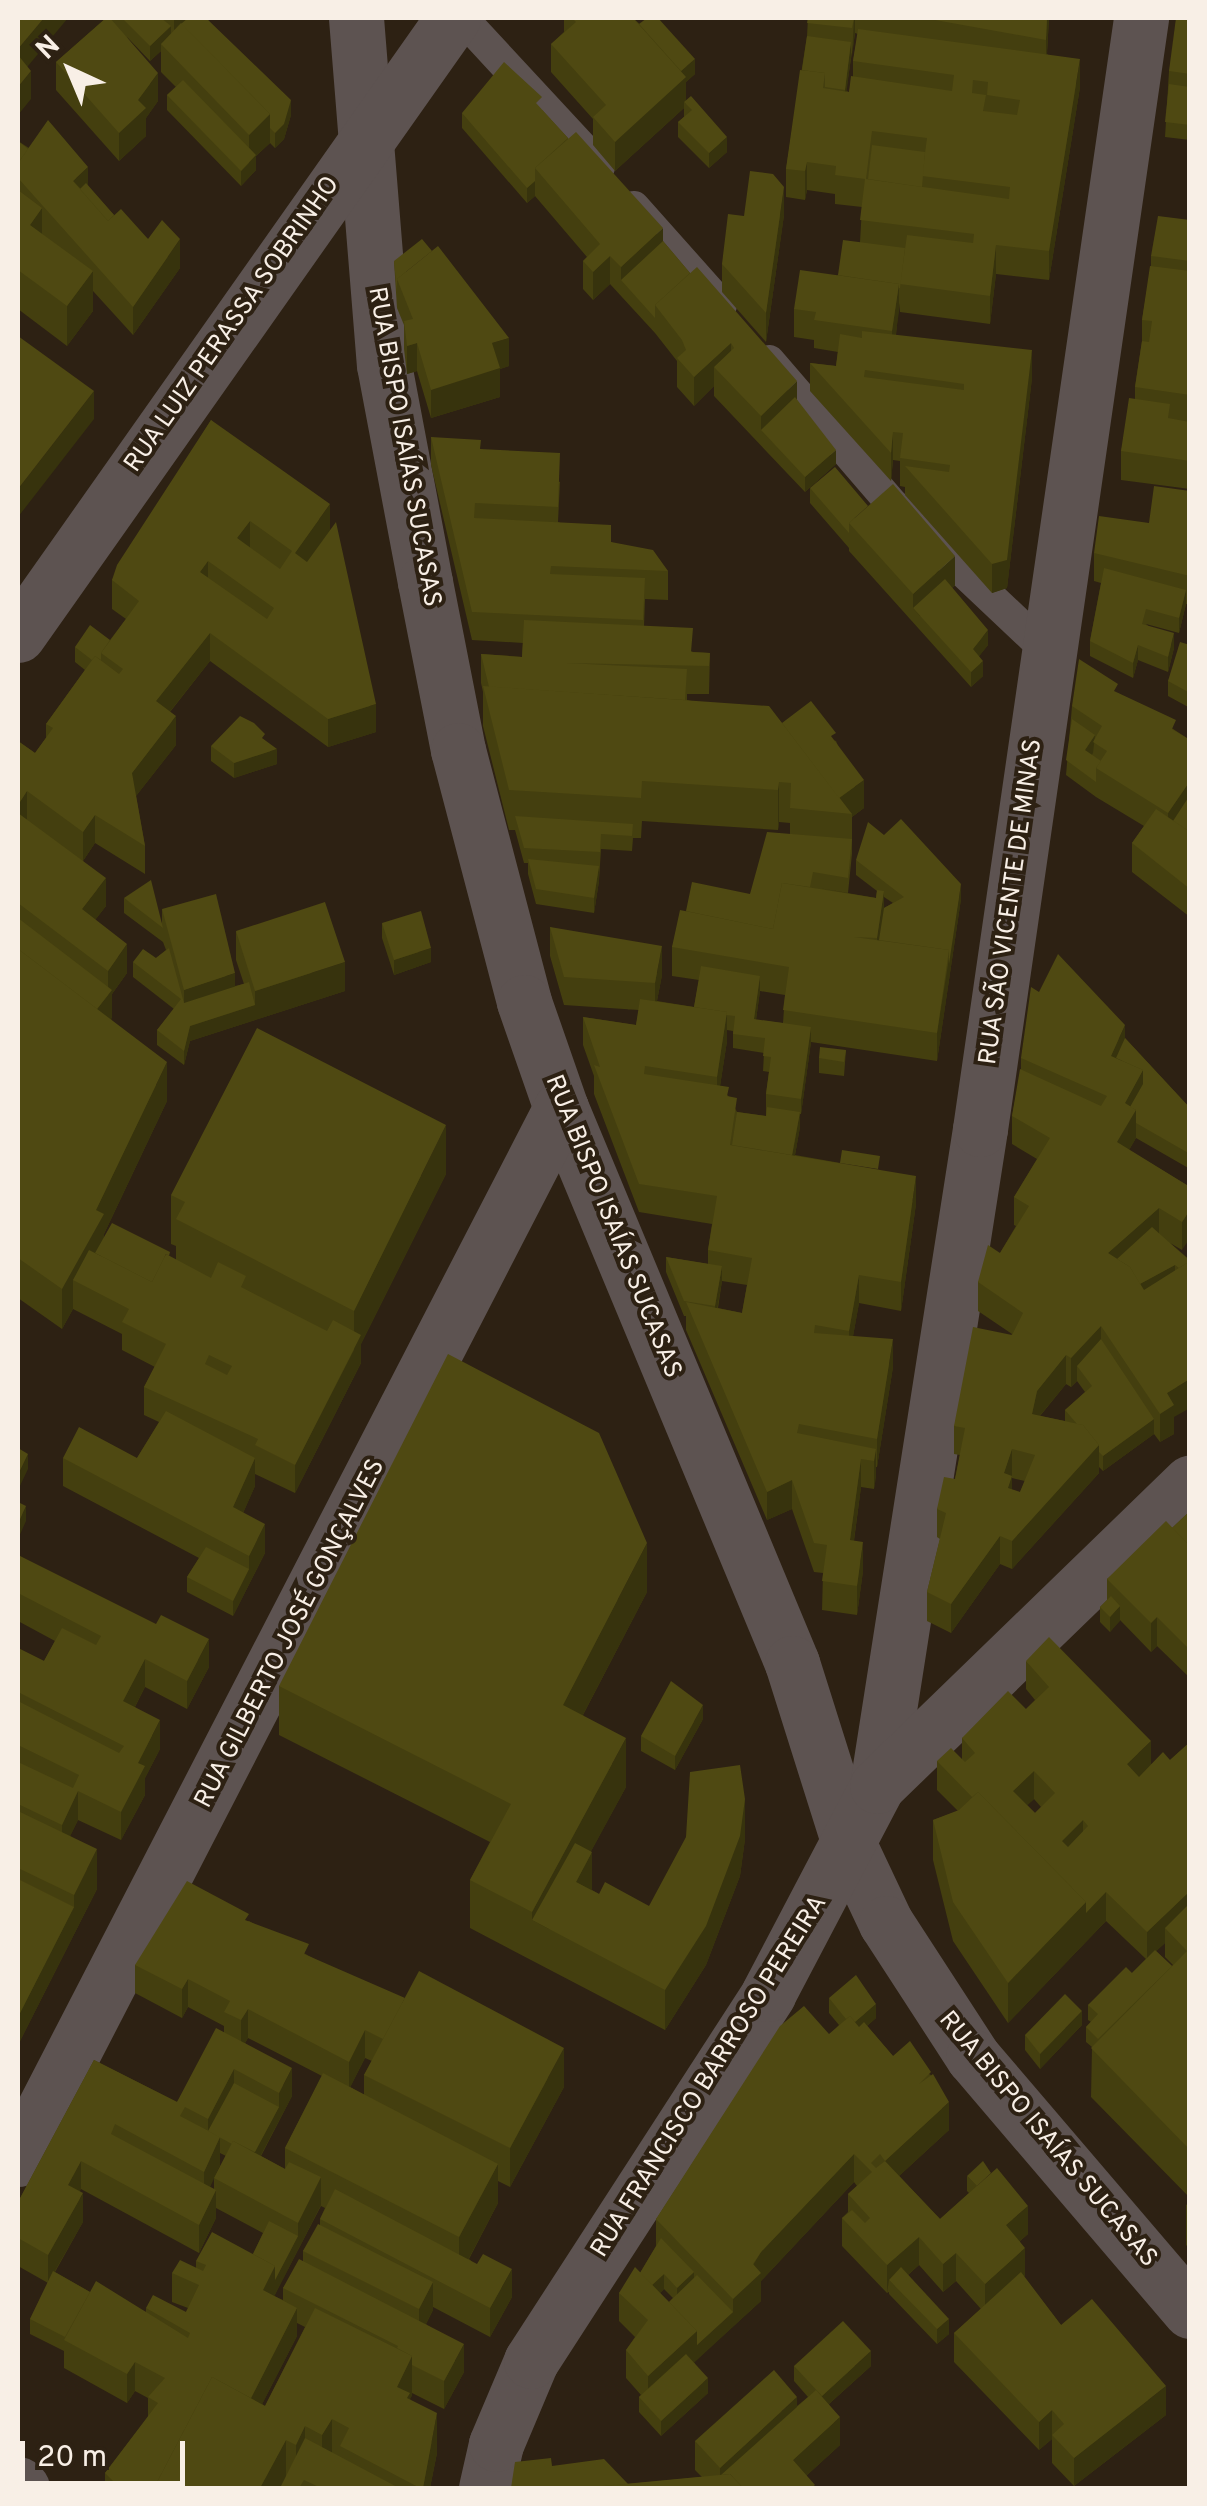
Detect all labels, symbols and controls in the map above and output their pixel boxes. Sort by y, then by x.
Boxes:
north arrow [20,20,120,120]
text: N [29,28,69,68]
street label: RUA LUIZ PERASSA SOBRINHO [119,171,347,479]
street label: RUA BISPO ISAÍAS SUCASAS [360,284,446,610]
street label: RUA SÃO VICENTE DE MINAS [974,736,1050,1068]
street label: RUA BISPO ISAÍAS SUCASAS [537,1071,687,1383]
street label: RUA GILBERTO JOSÉ GONÇALVES [189,1454,393,1814]
street label: RUA FRANCISCO BARROSO PEREIRA [585,1890,835,2264]
street label: RUA BISPO ISAÍAS SUCASAS [931,2006,1163,2274]
scale bar [25,2421,190,2483]
text: 20 m [37,2440,107,2477]

